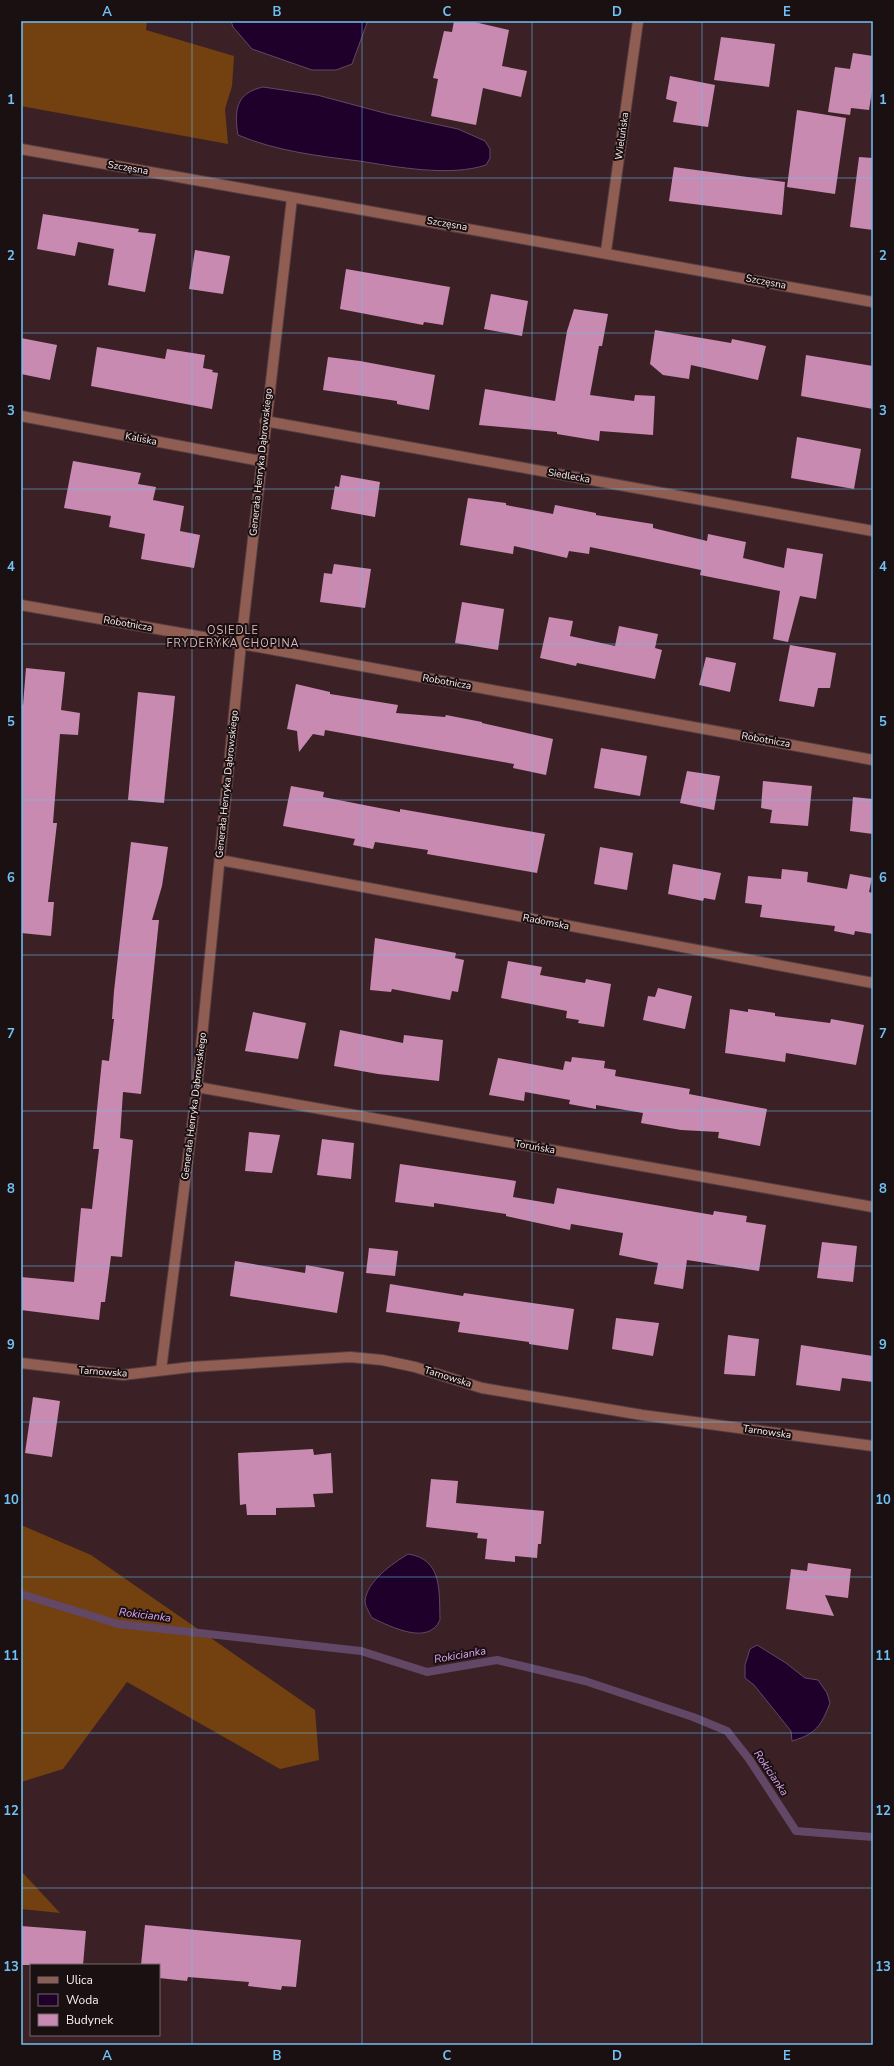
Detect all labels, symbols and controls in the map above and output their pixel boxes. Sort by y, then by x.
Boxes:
text: A [102,3,112,21]
text: B [273,3,282,21]
text: C [443,3,452,21]
text: D [612,3,622,21]
text: E [783,3,791,21]
text: 1 [7,91,15,109]
text: 1 [879,91,887,109]
street label: Wieluńska [612,111,632,161]
street label: Szczęsna [107,158,149,178]
street label: Szczęsna [426,214,468,234]
text: 2 [7,247,15,265]
text: 2 [879,247,887,265]
street label: Szczęsna [745,271,787,293]
street label: Generała Henryka Dąbrowskiego [246,387,276,537]
text: 3 [7,402,15,420]
text: 3 [879,402,887,420]
street label: Kaliska [124,429,158,449]
street label: Siedlecka [547,465,591,487]
text: 4 [7,558,15,576]
text: 4 [879,558,887,576]
street label: Robotnicza [102,613,154,635]
district label: OSIEDLE FRYDERYKA CHOPINA [166,623,300,651]
street label: Robotnicza [421,671,473,693]
street label: Generała Henryka Dąbrowskiego [212,709,242,859]
text: 5 [7,713,15,731]
text: 5 [879,713,887,731]
street label: Robotnicza [740,729,792,751]
text: 6 [7,869,15,887]
text: 6 [879,869,887,887]
street label: Radomska [522,911,570,933]
text: 7 [7,1025,15,1043]
text: 7 [879,1025,887,1043]
street label: Generała Henryka Dąbrowskiego [178,1031,210,1181]
street label: Toruńska [514,1137,556,1157]
text: 8 [7,1180,15,1198]
text: 8 [879,1180,887,1198]
text: 9 [7,1336,15,1354]
text: 9 [879,1336,887,1354]
street label: Tarnowska [78,1363,128,1381]
street label: Tarnowska [423,1363,473,1391]
street label: Tarnowska [742,1422,792,1442]
text: 10 [3,1491,19,1509]
text: 10 [875,1491,891,1509]
water label: Rokicianka [118,1604,172,1626]
water label: Rokicianka [433,1643,487,1667]
text: 11 [3,1647,19,1665]
text: 11 [875,1647,891,1665]
water label: Rokicianka [750,1747,792,1799]
text: 12 [3,1802,19,1820]
text: 12 [875,1802,891,1820]
text: 13 [3,1958,19,1976]
text: 13 [875,1958,891,1976]
legend [30,1964,160,2036]
text: Ulica [66,1972,93,1988]
text: Woda [66,1992,99,2008]
text: Budynek [66,2012,114,2028]
text: A [102,2047,112,2065]
text: B [273,2047,282,2065]
text: C [443,2047,452,2065]
text: D [612,2047,622,2065]
text: E [783,2047,791,2065]

